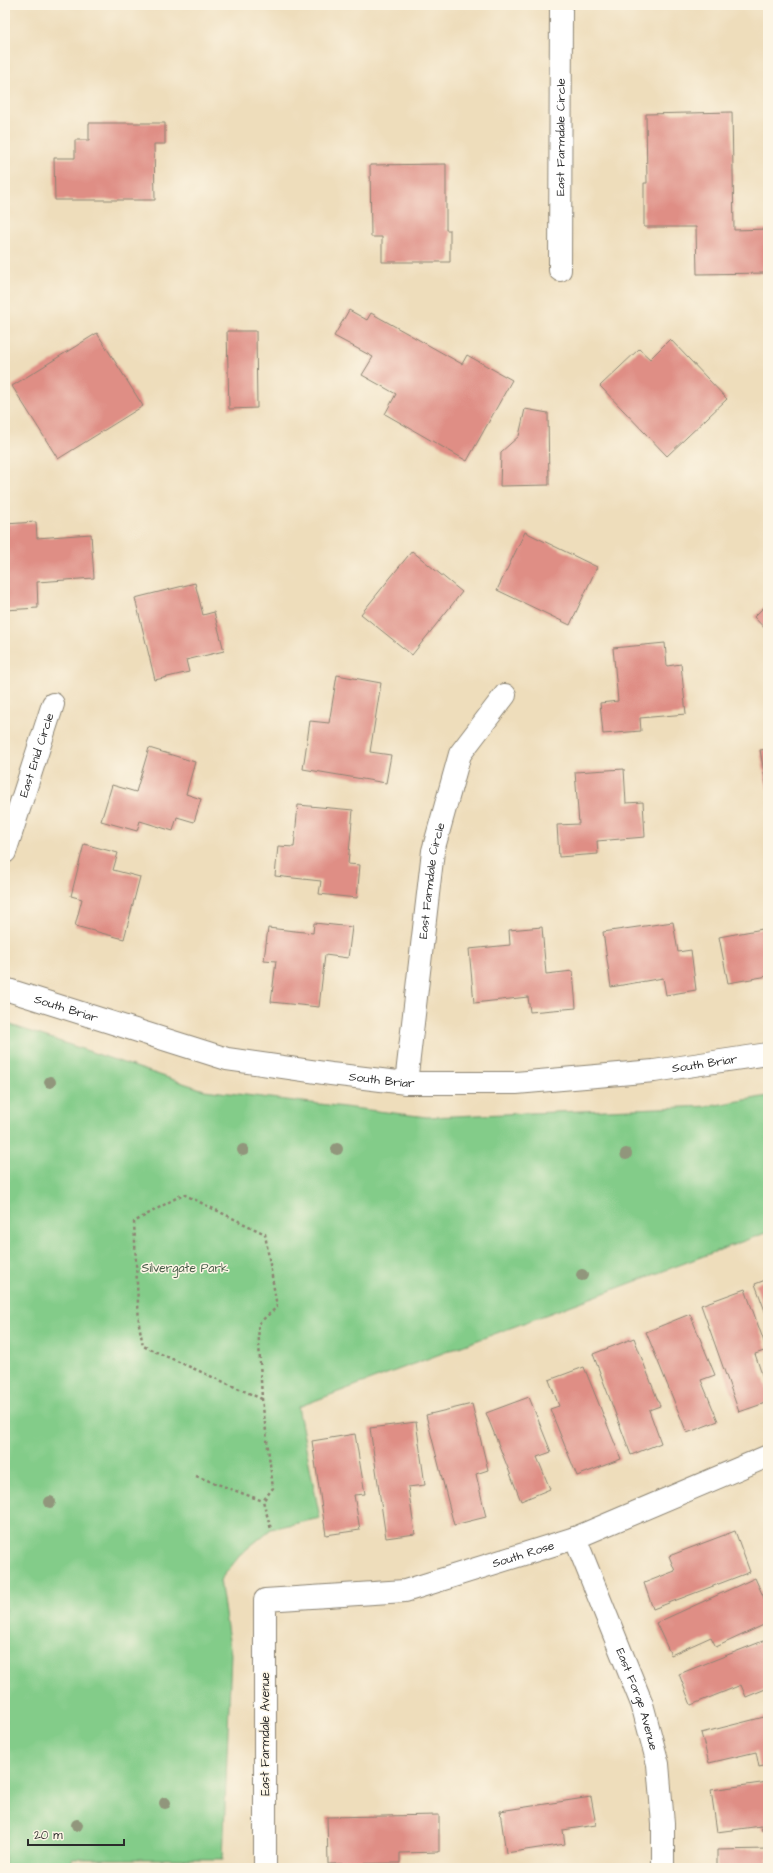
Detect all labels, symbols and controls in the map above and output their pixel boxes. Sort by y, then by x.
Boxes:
street label: East Farmdale Circle [552,78,569,196]
street label: East Enid Circle [15,710,58,799]
street label: East Farmdale Circle [414,820,449,940]
street label: South Briar [32,990,100,1026]
street label: South Briar [671,1050,739,1077]
street label: South Briar [348,1068,415,1092]
park label: Silvergate Park [142,1260,229,1278]
street label: South Rose [490,1536,557,1572]
street label: East Forge Avenue [612,1646,663,1753]
street label: East Farmdale Avenue [257,1672,274,1796]
scale bar [28,1821,124,1847]
text: 20 m [34,1827,63,1844]

